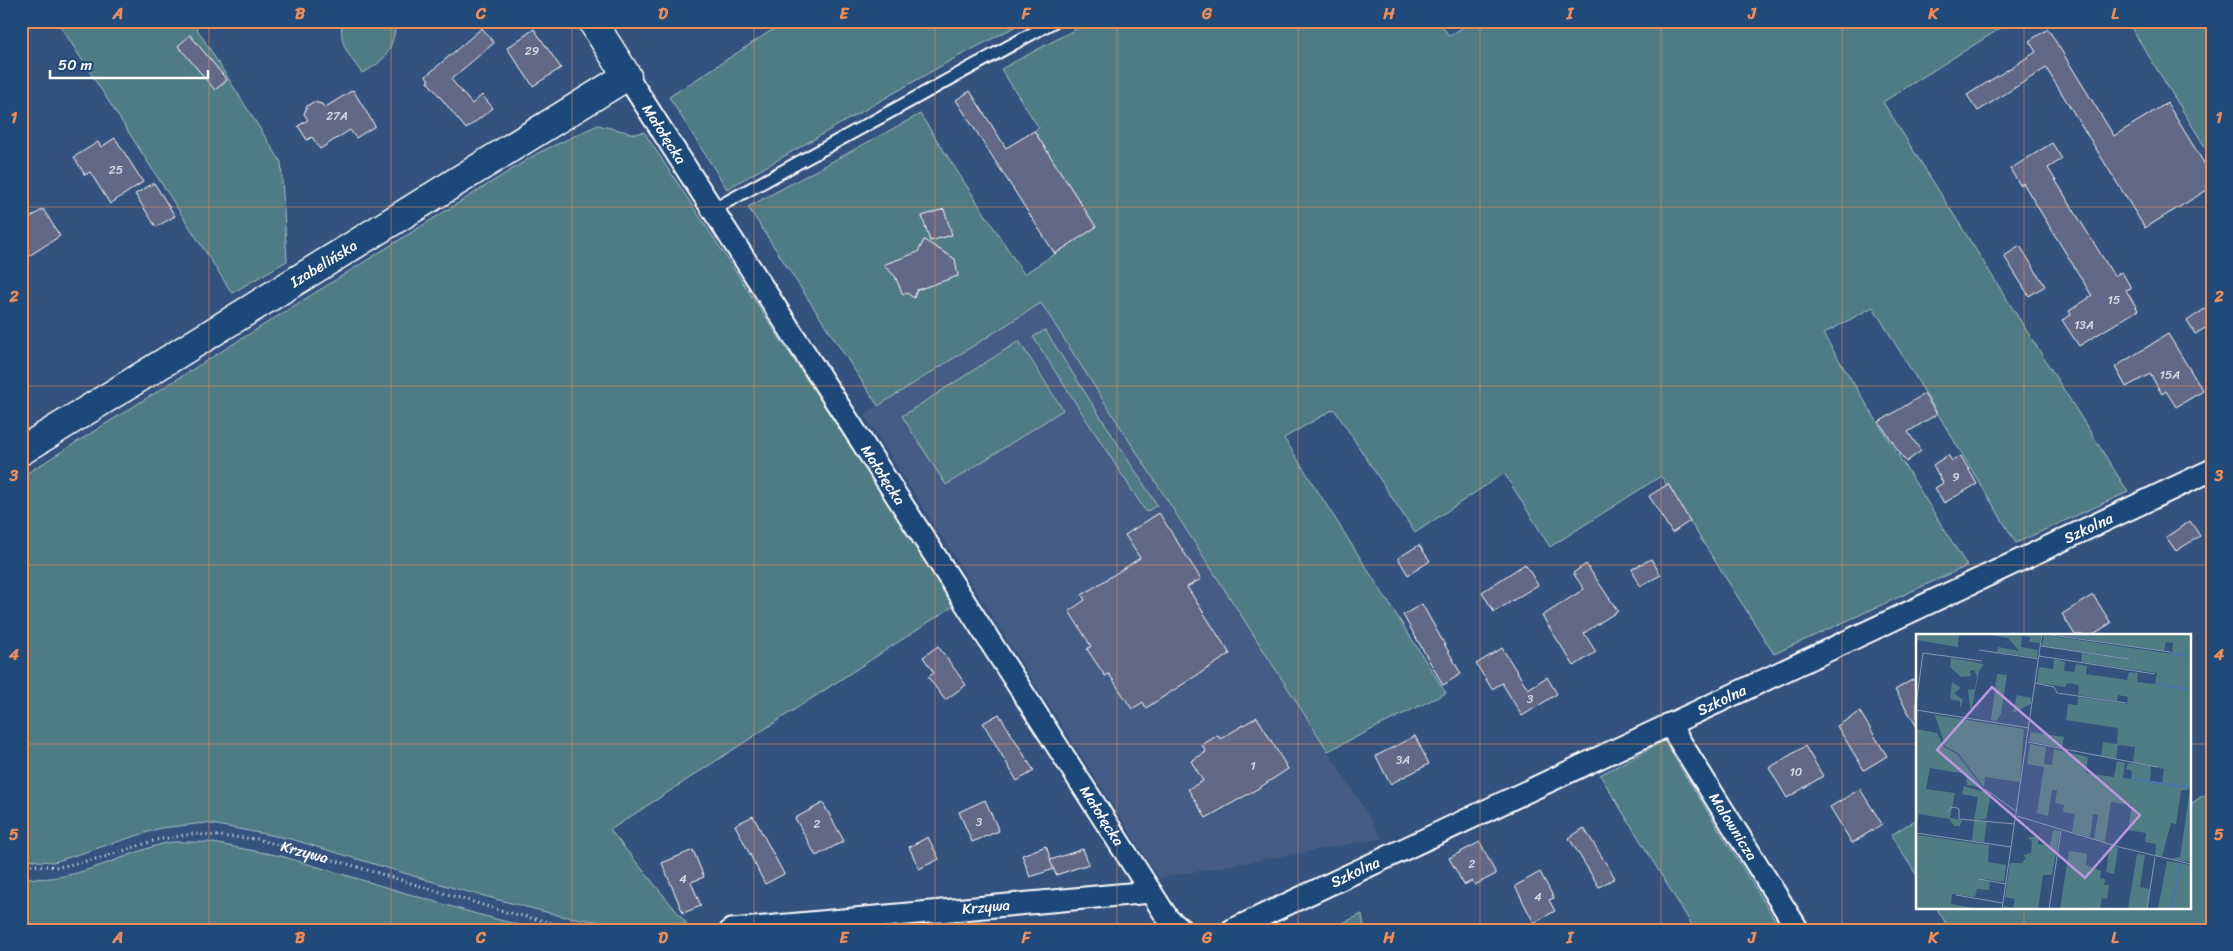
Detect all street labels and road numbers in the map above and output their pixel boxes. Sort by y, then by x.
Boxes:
street label: Małołęcka [635,98,694,170]
street label: Izabelińska [284,233,363,295]
street label: Małołęcka [854,439,913,511]
street label: Szkolna [2059,505,2118,551]
street label: Szkolna [1693,677,1751,723]
street label: Małołęcka [1073,780,1131,852]
street label: Malownicza [1702,787,1765,866]
street label: Krzywa [278,833,332,871]
street label: Szkolna [1326,849,1385,895]
street label: Krzywa [961,892,1012,922]

